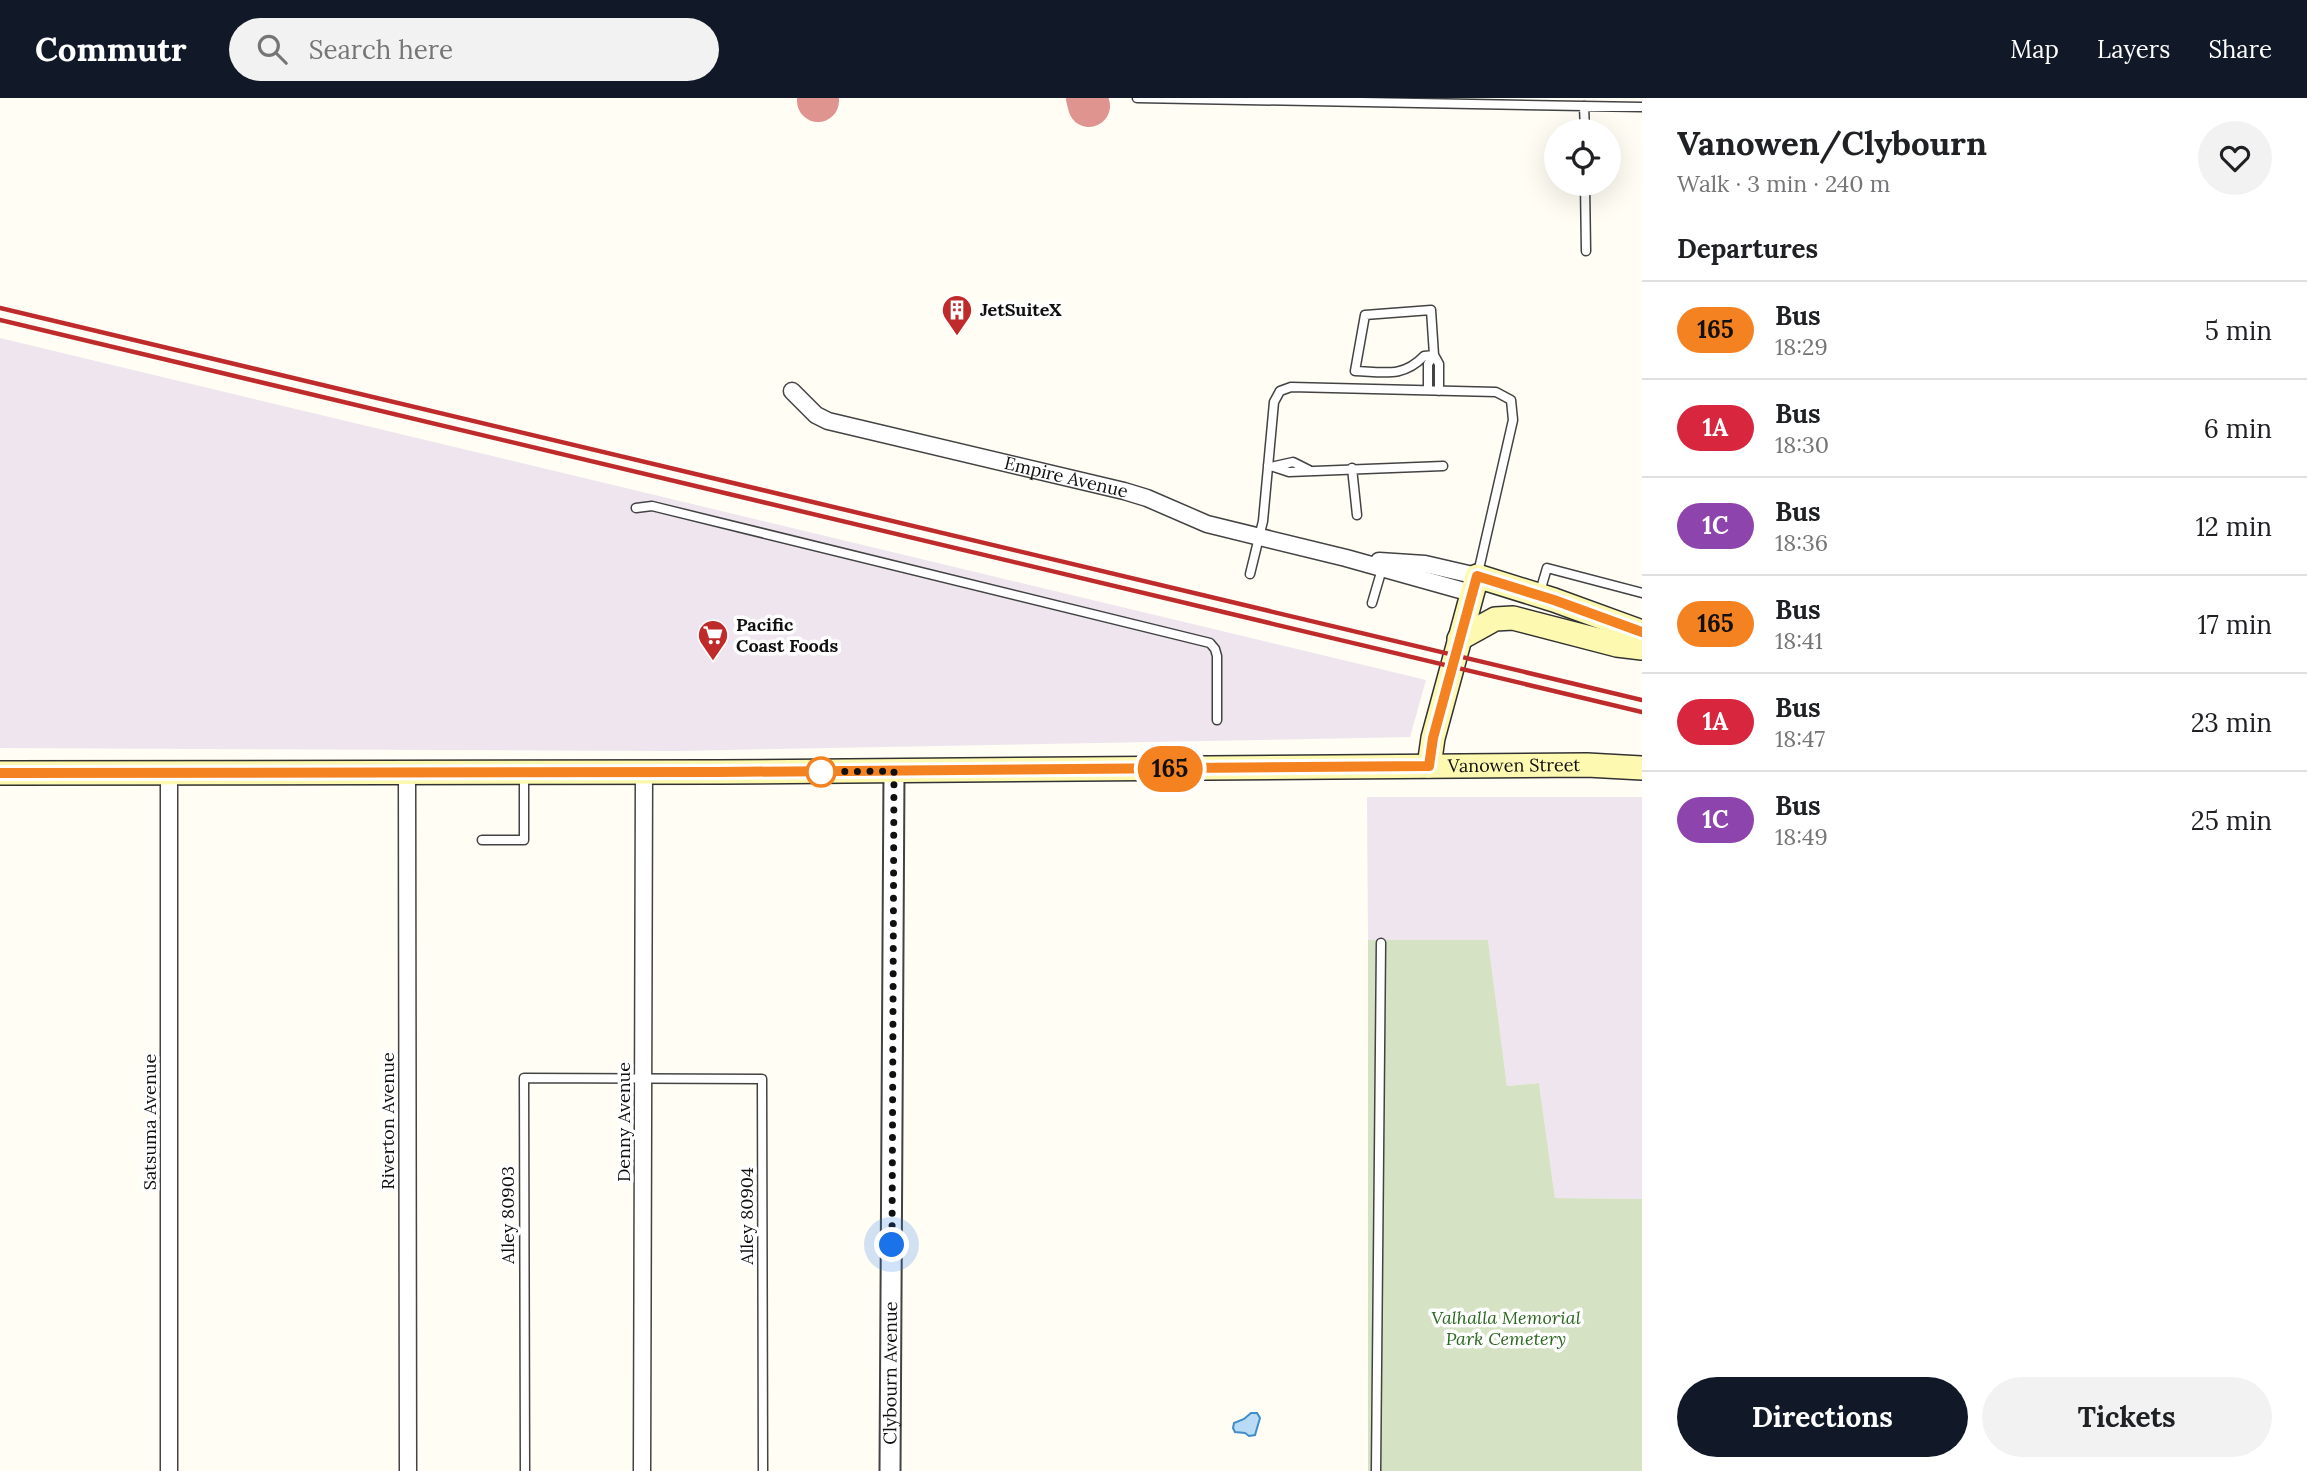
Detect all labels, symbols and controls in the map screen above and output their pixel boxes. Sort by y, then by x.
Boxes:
search box [229,18,719,81]
text: Commutr [35,28,187,70]
icon: search [253,30,291,68]
text: Search here [309,33,453,66]
text: Map [2010,34,2059,65]
text: Layers [2097,34,2170,65]
text: Share [2208,34,2272,65]
map controls [1544,119,1621,196]
button: locate [1544,119,1621,196]
button: heart [2198,121,2272,195]
text: Vanowen/Clybourn [1677,122,1987,164]
text: Walk · 3 min · 240 m [1677,169,1890,198]
text: Departures [1677,232,1818,265]
building icon: JetSuiteX [940,293,974,337]
place label: JetSuiteX [980,298,1062,321]
text: Bus [1775,299,1821,332]
text: 165 [1697,314,1734,345]
text: 5 min [2205,314,2272,347]
text: 18:29 [1775,332,1828,361]
text: Bus [1775,397,1821,430]
text: 1A [1703,412,1728,443]
text: 6 min [2204,412,2272,445]
text: 18:30 [1775,430,1829,459]
street label: Empire Avenue [1002,451,1131,503]
text: Bus [1775,495,1821,528]
text: 1C [1702,510,1729,541]
text: 12 min [2195,510,2272,543]
text: 18:36 [1775,528,1828,557]
text: Bus [1775,593,1821,626]
text: 165 [1697,608,1734,639]
text: 17 min [2197,608,2272,641]
place label: Pacific Coast Foods [736,613,839,657]
supermarket icon: Pacific Coast Foods [696,618,730,662]
text: 18:41 [1775,626,1823,655]
text: Bus [1775,691,1821,724]
text: 1A [1703,706,1728,737]
text: 23 min [2191,706,2272,739]
text: 18:47 [1775,724,1825,753]
line badge: 165 [1130,746,1210,792]
text: 165 [1152,753,1188,784]
street label: Vanowen Street [1447,753,1580,777]
unlabelled marker [806,757,836,787]
text: Bus [1775,789,1821,822]
text: 1C [1702,804,1729,835]
text: 25 min [2191,804,2272,837]
text: 18:49 [1775,822,1828,851]
street label: Riverton Avenue [376,1052,399,1190]
street label: Satsuma Avenue [138,1053,161,1190]
street label: Denny Avenue [612,1062,635,1182]
street label: Alley 80903 [496,1166,519,1265]
street label: Alley 80904 [735,1167,758,1266]
your location [874,1227,909,1262]
street label: Clybourn Avenue [878,1301,902,1445]
park label: Valhalla Memorial Park Cemetery [1431,1306,1581,1350]
button: Directions [1677,1377,1968,1457]
button: Tickets [1982,1377,2272,1457]

